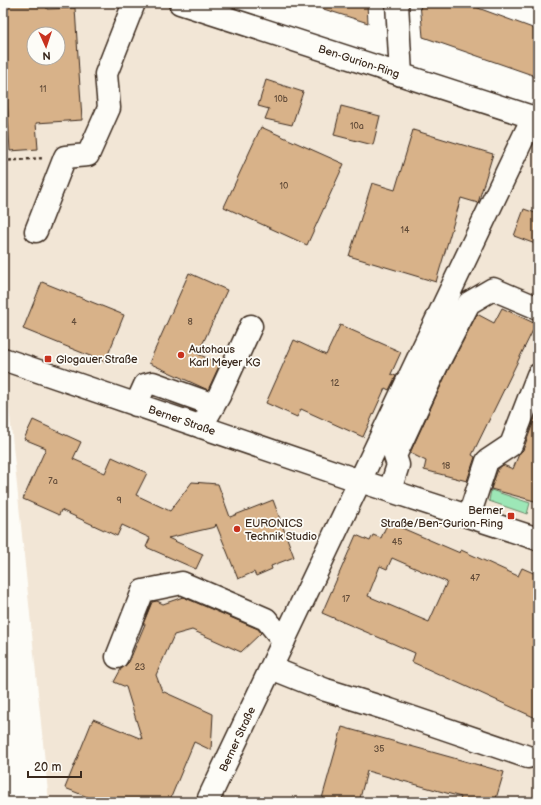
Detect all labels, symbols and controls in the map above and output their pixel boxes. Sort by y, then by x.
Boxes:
north arrow [26,26,66,66]
street label: Ben-Gurion-Ring [317,42,401,81]
text: N [42,49,51,62]
house number: 11 [40,84,46,95]
house number: 10b [274,94,288,105]
house number: 10a [350,121,364,132]
house number: 10 [280,181,288,192]
house number: 14 [401,225,410,236]
house number: 4 [71,317,77,328]
house number: 8 [187,317,193,328]
place label: Autohaus Karl Meyer KG [189,343,261,369]
marker: Autohaus Karl Meyer KG [176,350,186,360]
place label: Glogauer Straße [56,353,138,366]
marker: Glogauer Straße [43,354,53,364]
house number: 12 [331,378,340,389]
street label: Berner Straße [147,403,218,438]
house number: 18 [442,461,450,472]
house number: 7a [48,476,58,487]
house number: 9 [116,495,122,506]
place label: Berner Straße/Ben-Gurion-Ring [381,504,504,530]
marker: Berner Straße/Ben-Gurion-Ring [506,511,516,521]
place label: EURONICS Technik Studio [245,517,317,543]
marker: EURONICS Technik Studio [232,524,242,534]
house number: 45 [392,537,402,548]
house number: 47 [470,573,481,584]
house number: 17 [342,594,351,605]
house number: 23 [135,662,146,673]
street label: Berner Straße [217,704,258,774]
house number: 35 [374,744,384,755]
scale bar [28,753,81,779]
text: 20 m [34,760,61,775]

